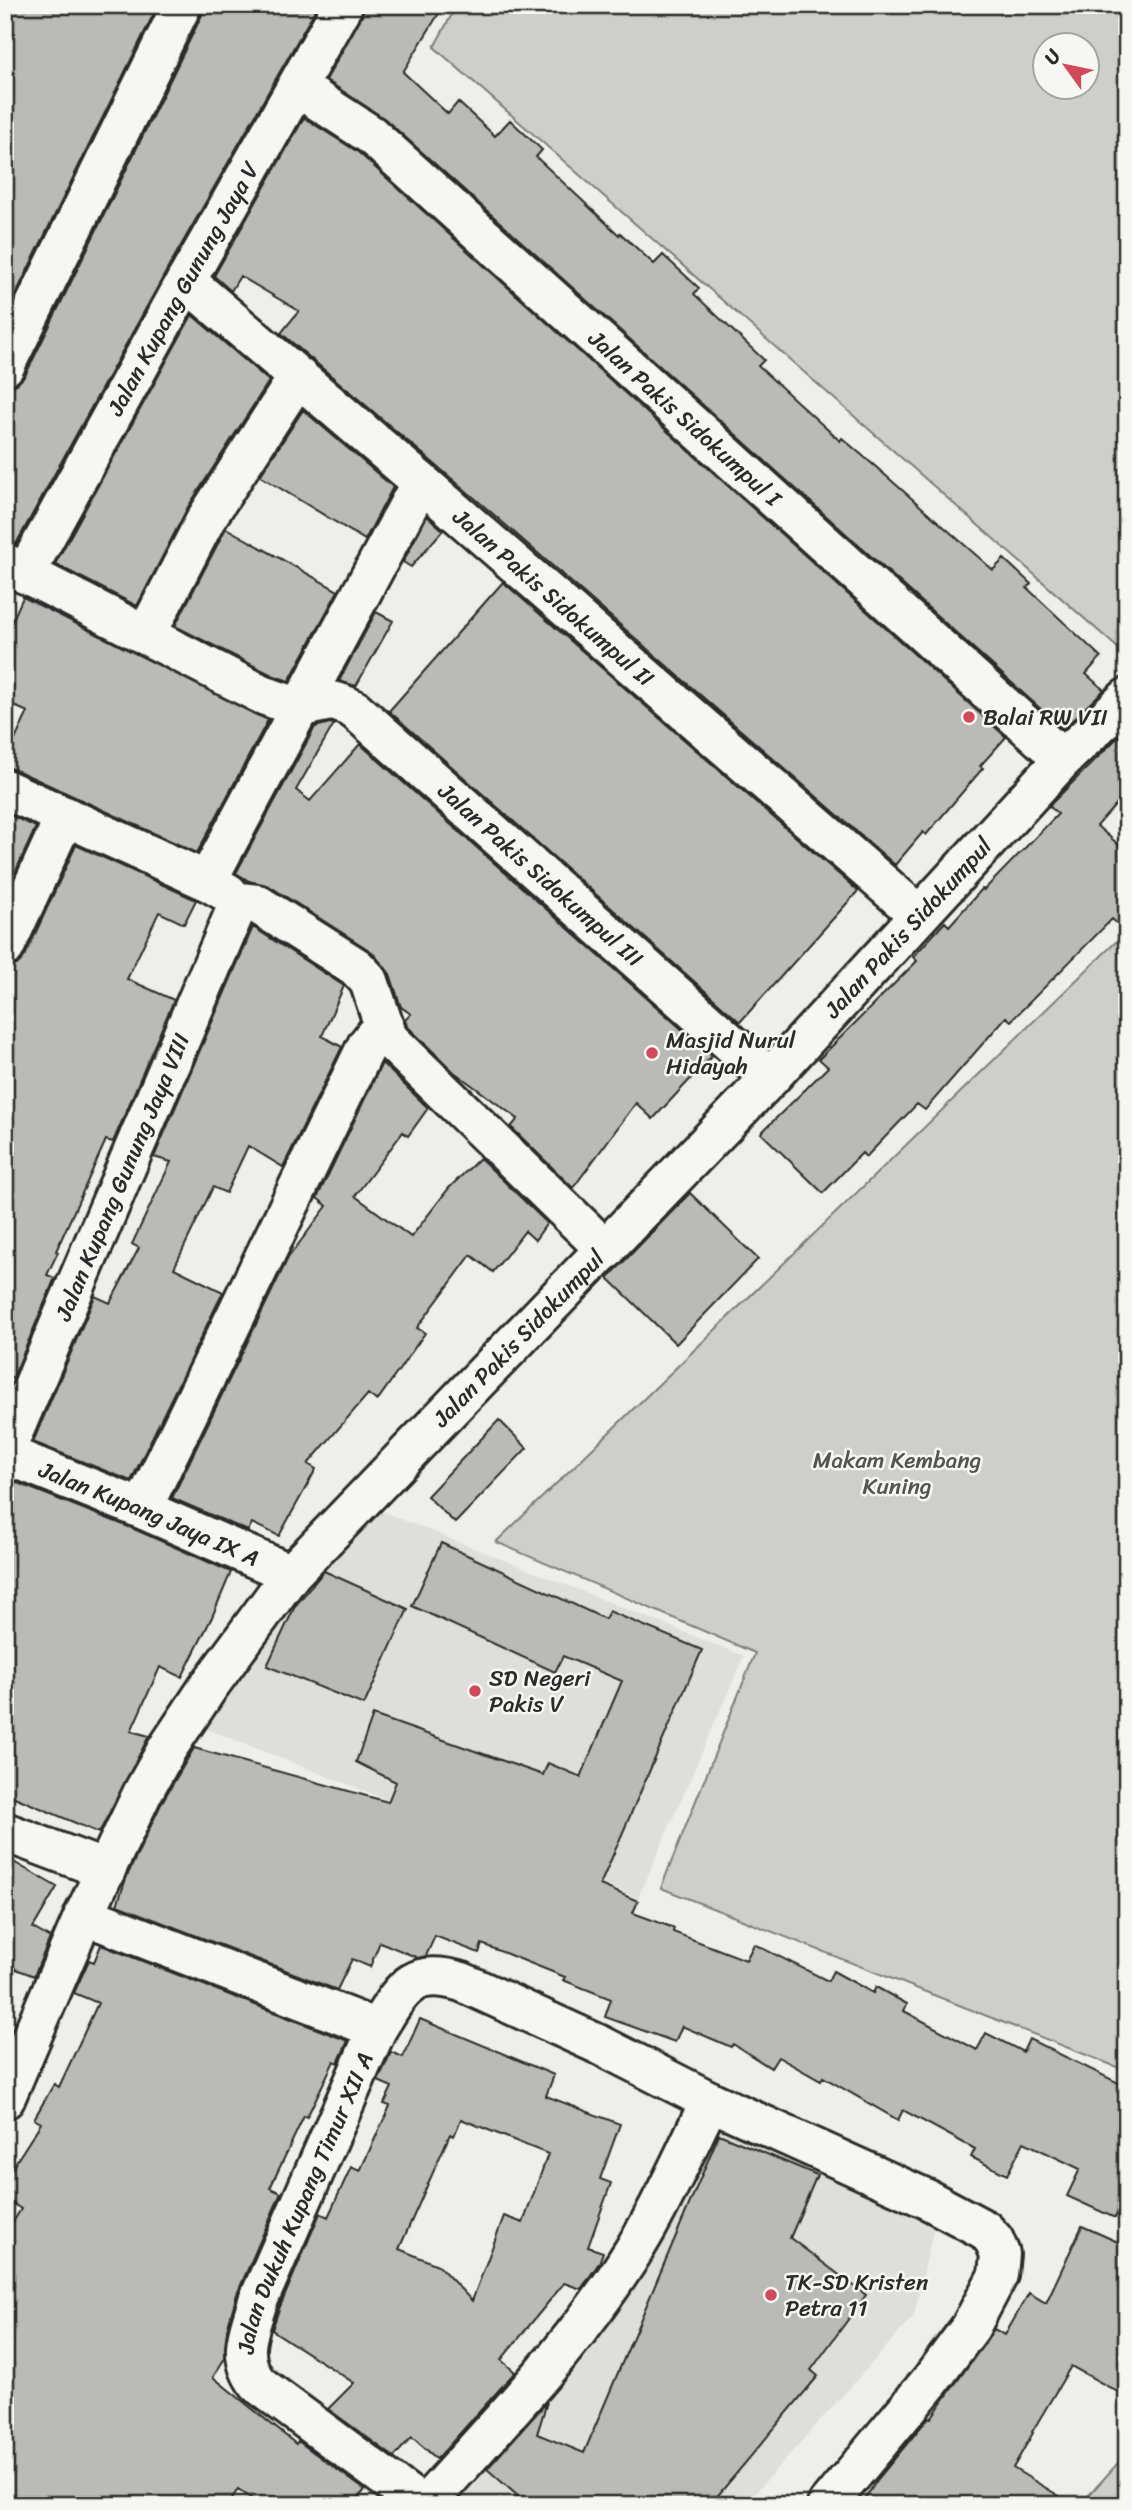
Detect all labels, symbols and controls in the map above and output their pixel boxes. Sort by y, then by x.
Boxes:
north arrow [1030,32,1100,102]
text: U [1035,42,1070,71]
street label: Jalan Kupang Gunung Jaya V [95,153,271,424]
street label: Jalan Pakis Sidokumpul I [578,319,792,519]
street label: Jalan Pakis Sidokumpul II [442,497,664,697]
place label: Balai RW VII [983,697,1108,738]
marker: Balai RW VII [961,709,977,725]
street label: Jalan Pakis Sidokumpul III [427,772,653,978]
street label: Jalan Pakis Sidokumpul [813,828,1003,1029]
place label: Masjid Nurul Hidayah [666,1020,796,1087]
street label: Jalan Kupang Gunung Jaya VIII [43,1027,202,1328]
marker: Masjid Nurul Hidayah [644,1045,660,1061]
street label: Jalan Pakis Sidokumpul [422,1240,615,1438]
park label: Makam Kembang Kuning [813,1440,981,1507]
street label: Jalan Kupang Jaya IX A [32,1449,266,1579]
place label: SD Negeri Pakis V [489,1658,591,1725]
marker: SD Negeri Pakis V [467,1683,483,1699]
street label: Jalan Dukuh Kupang Timur XII A [226,2046,385,2356]
place label: TK-SD Kristen Petra 11 [785,2262,928,2329]
marker: TK-SD Kristen Petra 11 [763,2287,779,2303]

